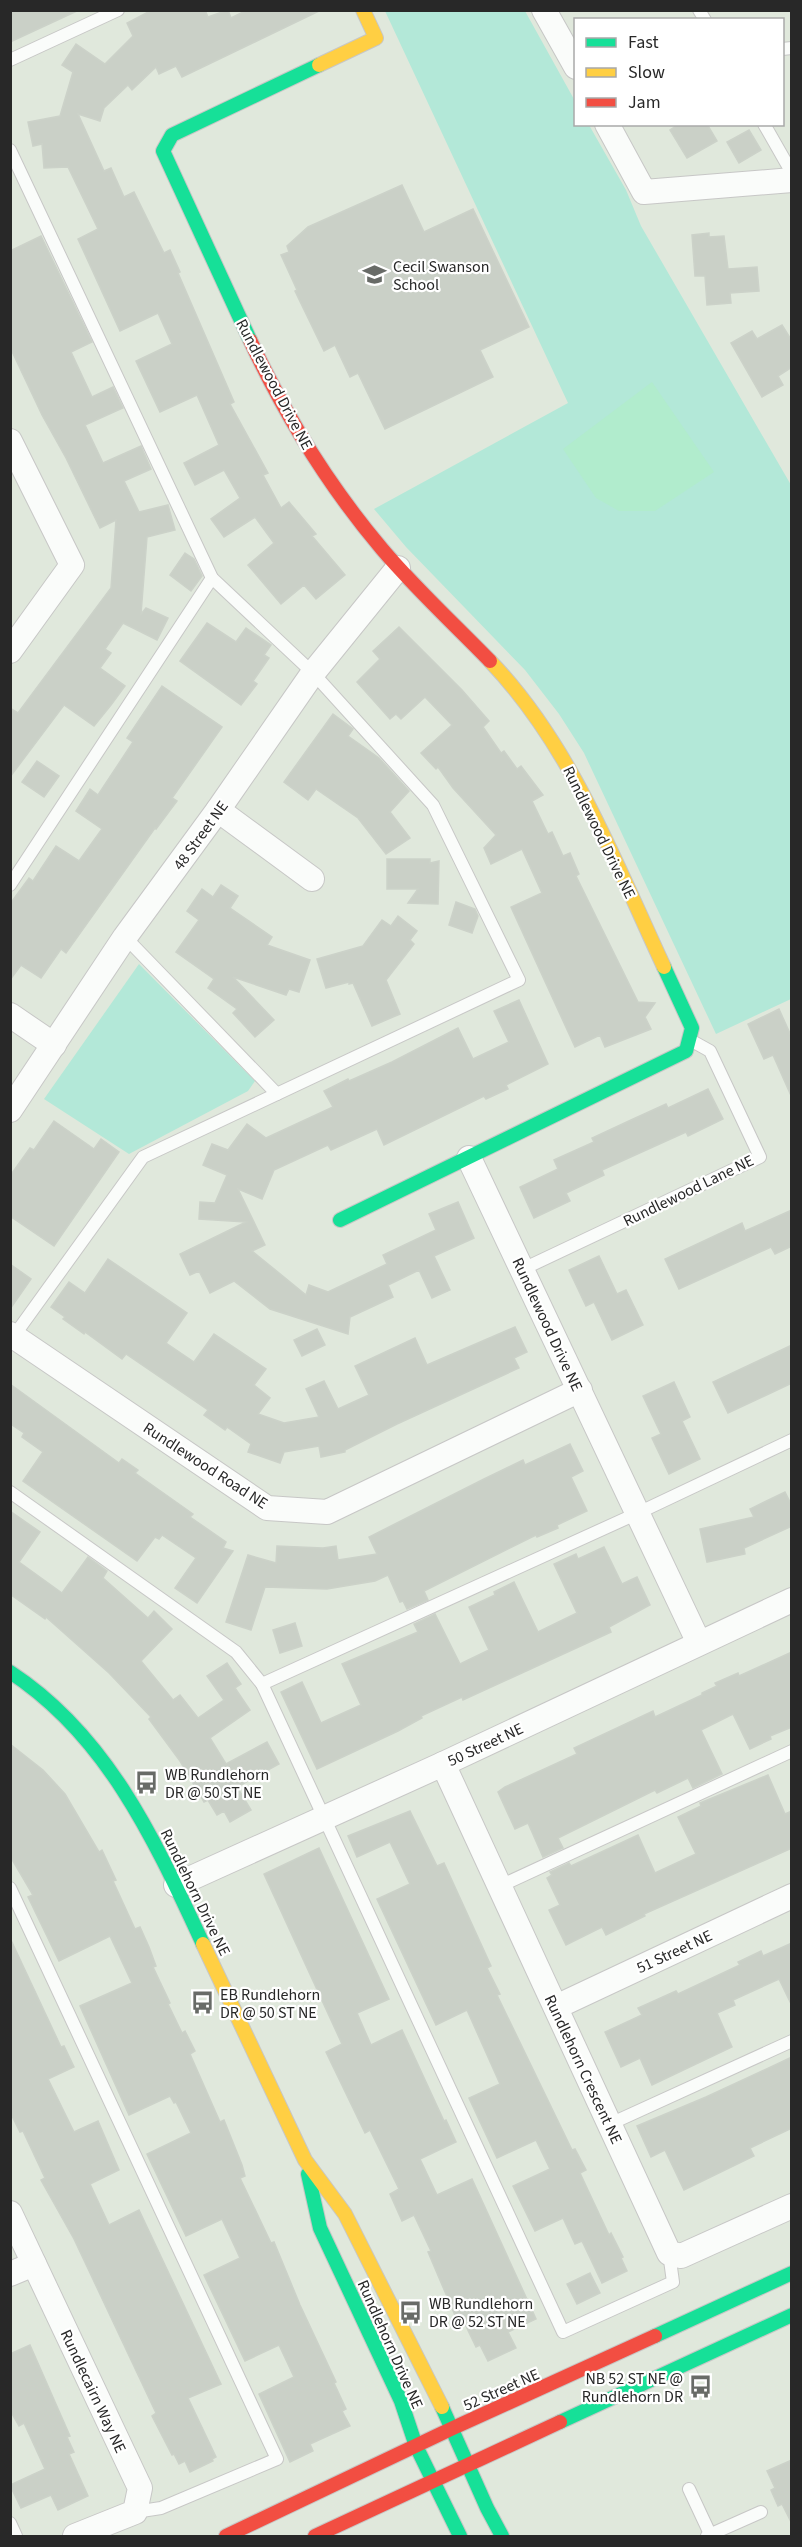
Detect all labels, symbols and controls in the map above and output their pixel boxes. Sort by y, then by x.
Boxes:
legend [574,18,784,126]
text: Fast [628,30,659,55]
text: Slow [628,60,665,85]
text: Jam [628,90,661,115]
place label: Cecil Swanson School [393,256,489,296]
school or university icon: Cecil Swanson School [362,262,388,288]
street label: Rundlewood Drive NE [230,315,318,454]
street label: Rundlewood Drive NE [557,762,641,902]
street label: 48 Street NE [168,796,234,875]
street label: Rundlewood Lane NE [619,1150,757,1232]
street label: Rundlewood Drive NE [506,1254,588,1395]
street label: Rundlewood Road NE [139,1417,272,1514]
street label: 50 Street NE [444,1718,527,1772]
place label: WB Rundlehorn DR @ 50 ST NE [165,1764,269,1804]
bus stop icon: WB Rundlehorn DR @ 50 ST NE [134,1770,160,1796]
street label: Rundlehorn Drive NE [155,1825,235,1960]
street label: 51 Street NE [633,1925,716,1979]
place label: EB Rundlehorn DR @ 50 ST NE [220,1984,320,2024]
bus stop icon: EB Rundlehorn DR @ 50 ST NE [189,1990,215,2016]
street label: Rundlehorn Crescent NE [539,1991,627,2148]
street label: Rundlehorn Drive NE [352,2276,428,2412]
place label: WB Rundlehorn DR @ 52 ST NE [429,2293,533,2333]
bus stop icon: WB Rundlehorn DR @ 52 ST NE [398,2299,424,2325]
street label: Rundlecairn Way NE [55,2326,131,2457]
street label: 52 Street NE [460,2363,543,2416]
place label: NB 52 ST NE @ Rundlehorn DR [582,2368,683,2408]
bus stop icon: NB 52 ST NE @ Rundlehorn DR [688,2374,714,2400]

